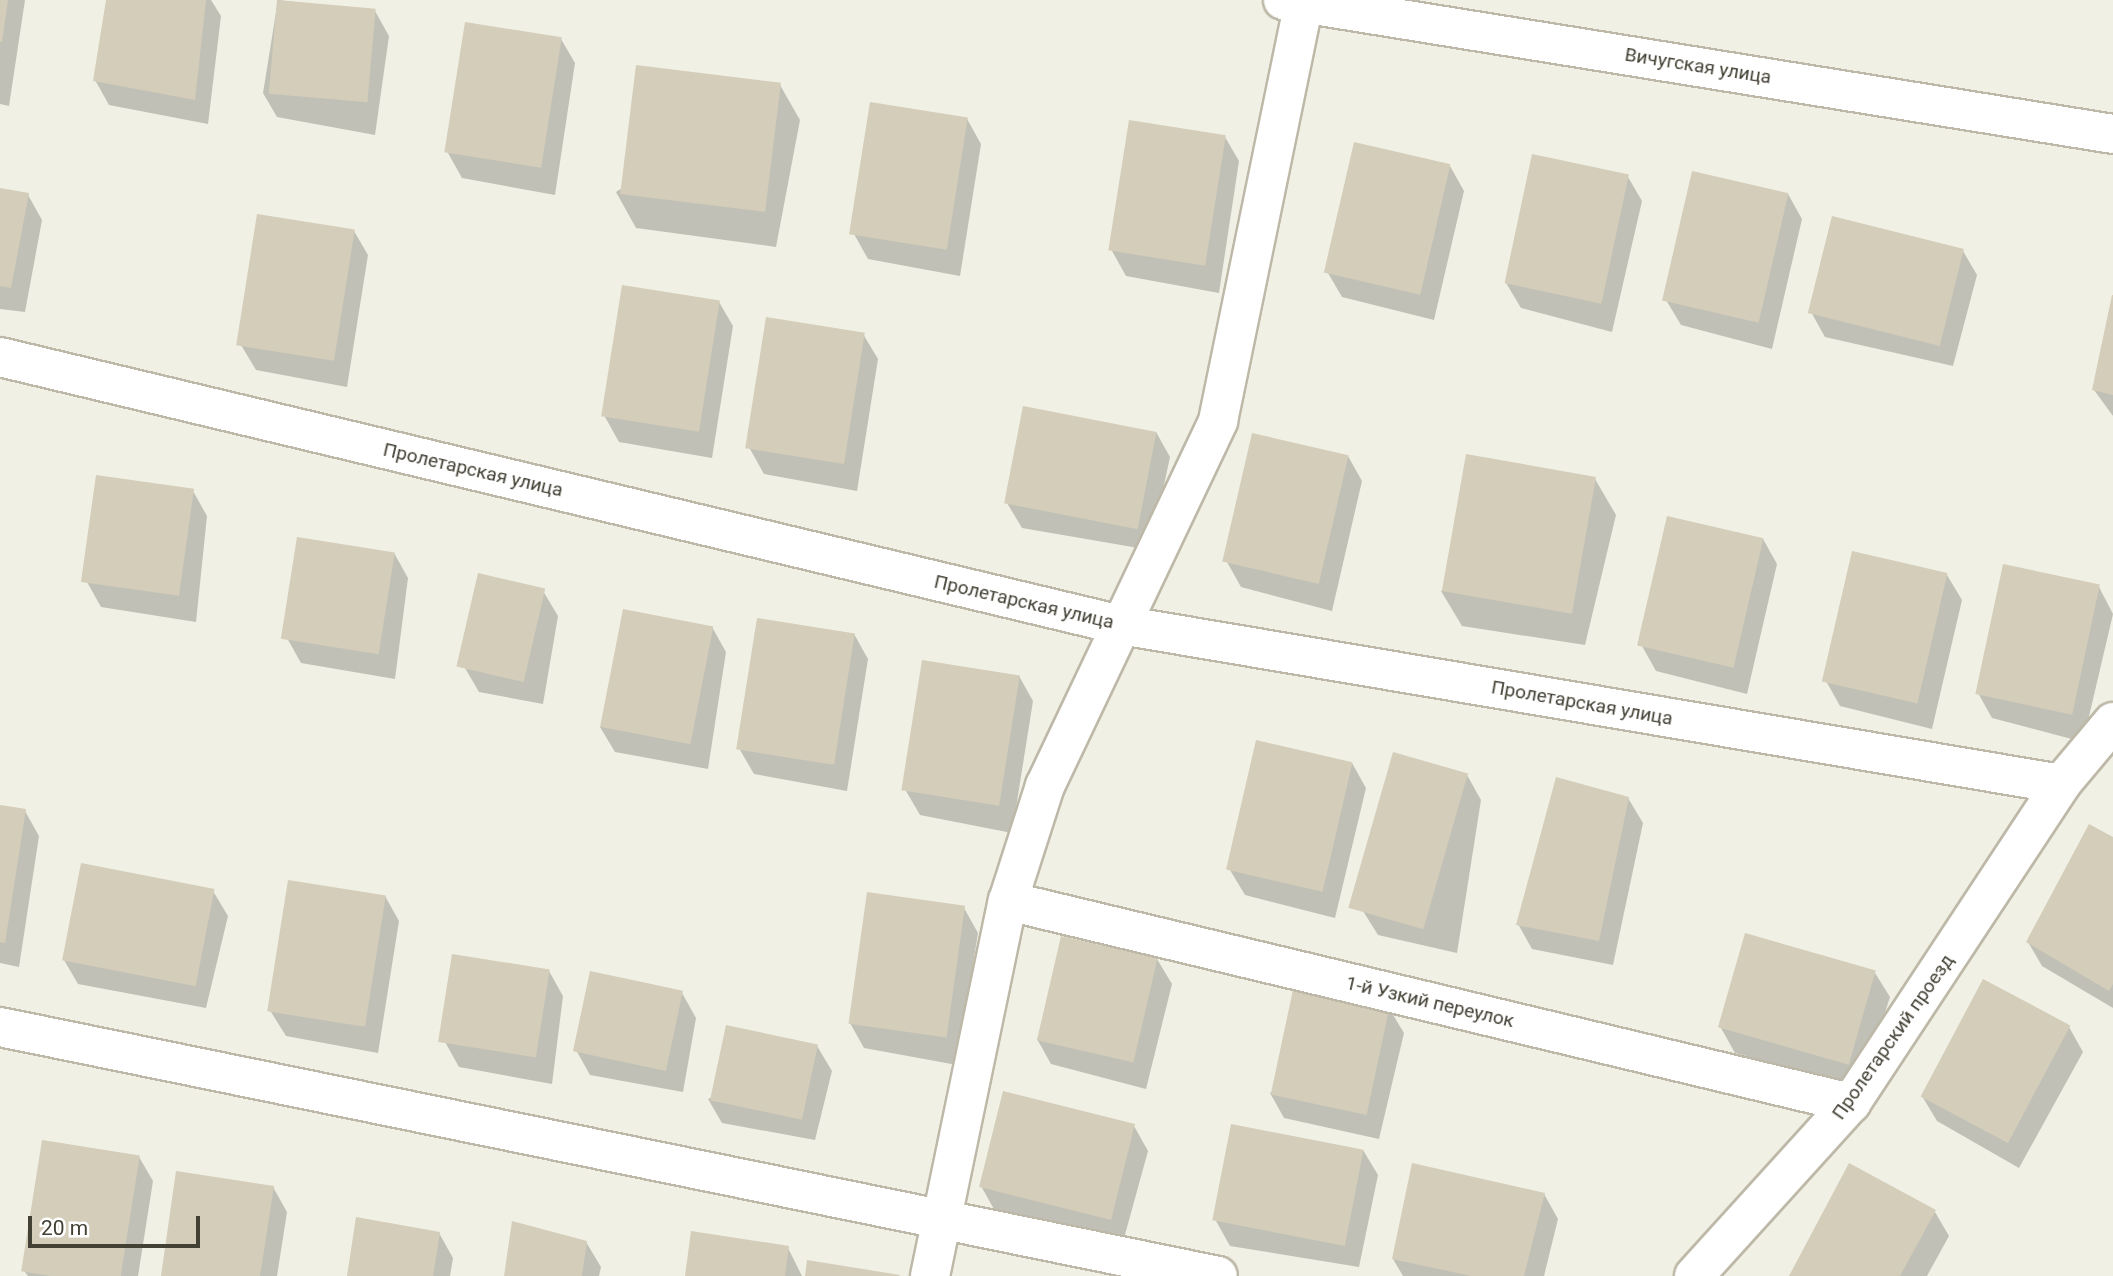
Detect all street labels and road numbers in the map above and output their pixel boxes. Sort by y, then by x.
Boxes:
street label: Вичугская улица [1623,43,1773,89]
street label: Пролетарская улица [381,438,565,502]
street label: Пролетарская улица [932,570,1116,634]
street label: Пролетарская улица [1490,676,1674,730]
street label: Пролетарский проезд [1827,950,1959,1124]
street label: 1-й Узкий переулок [1344,972,1516,1032]

